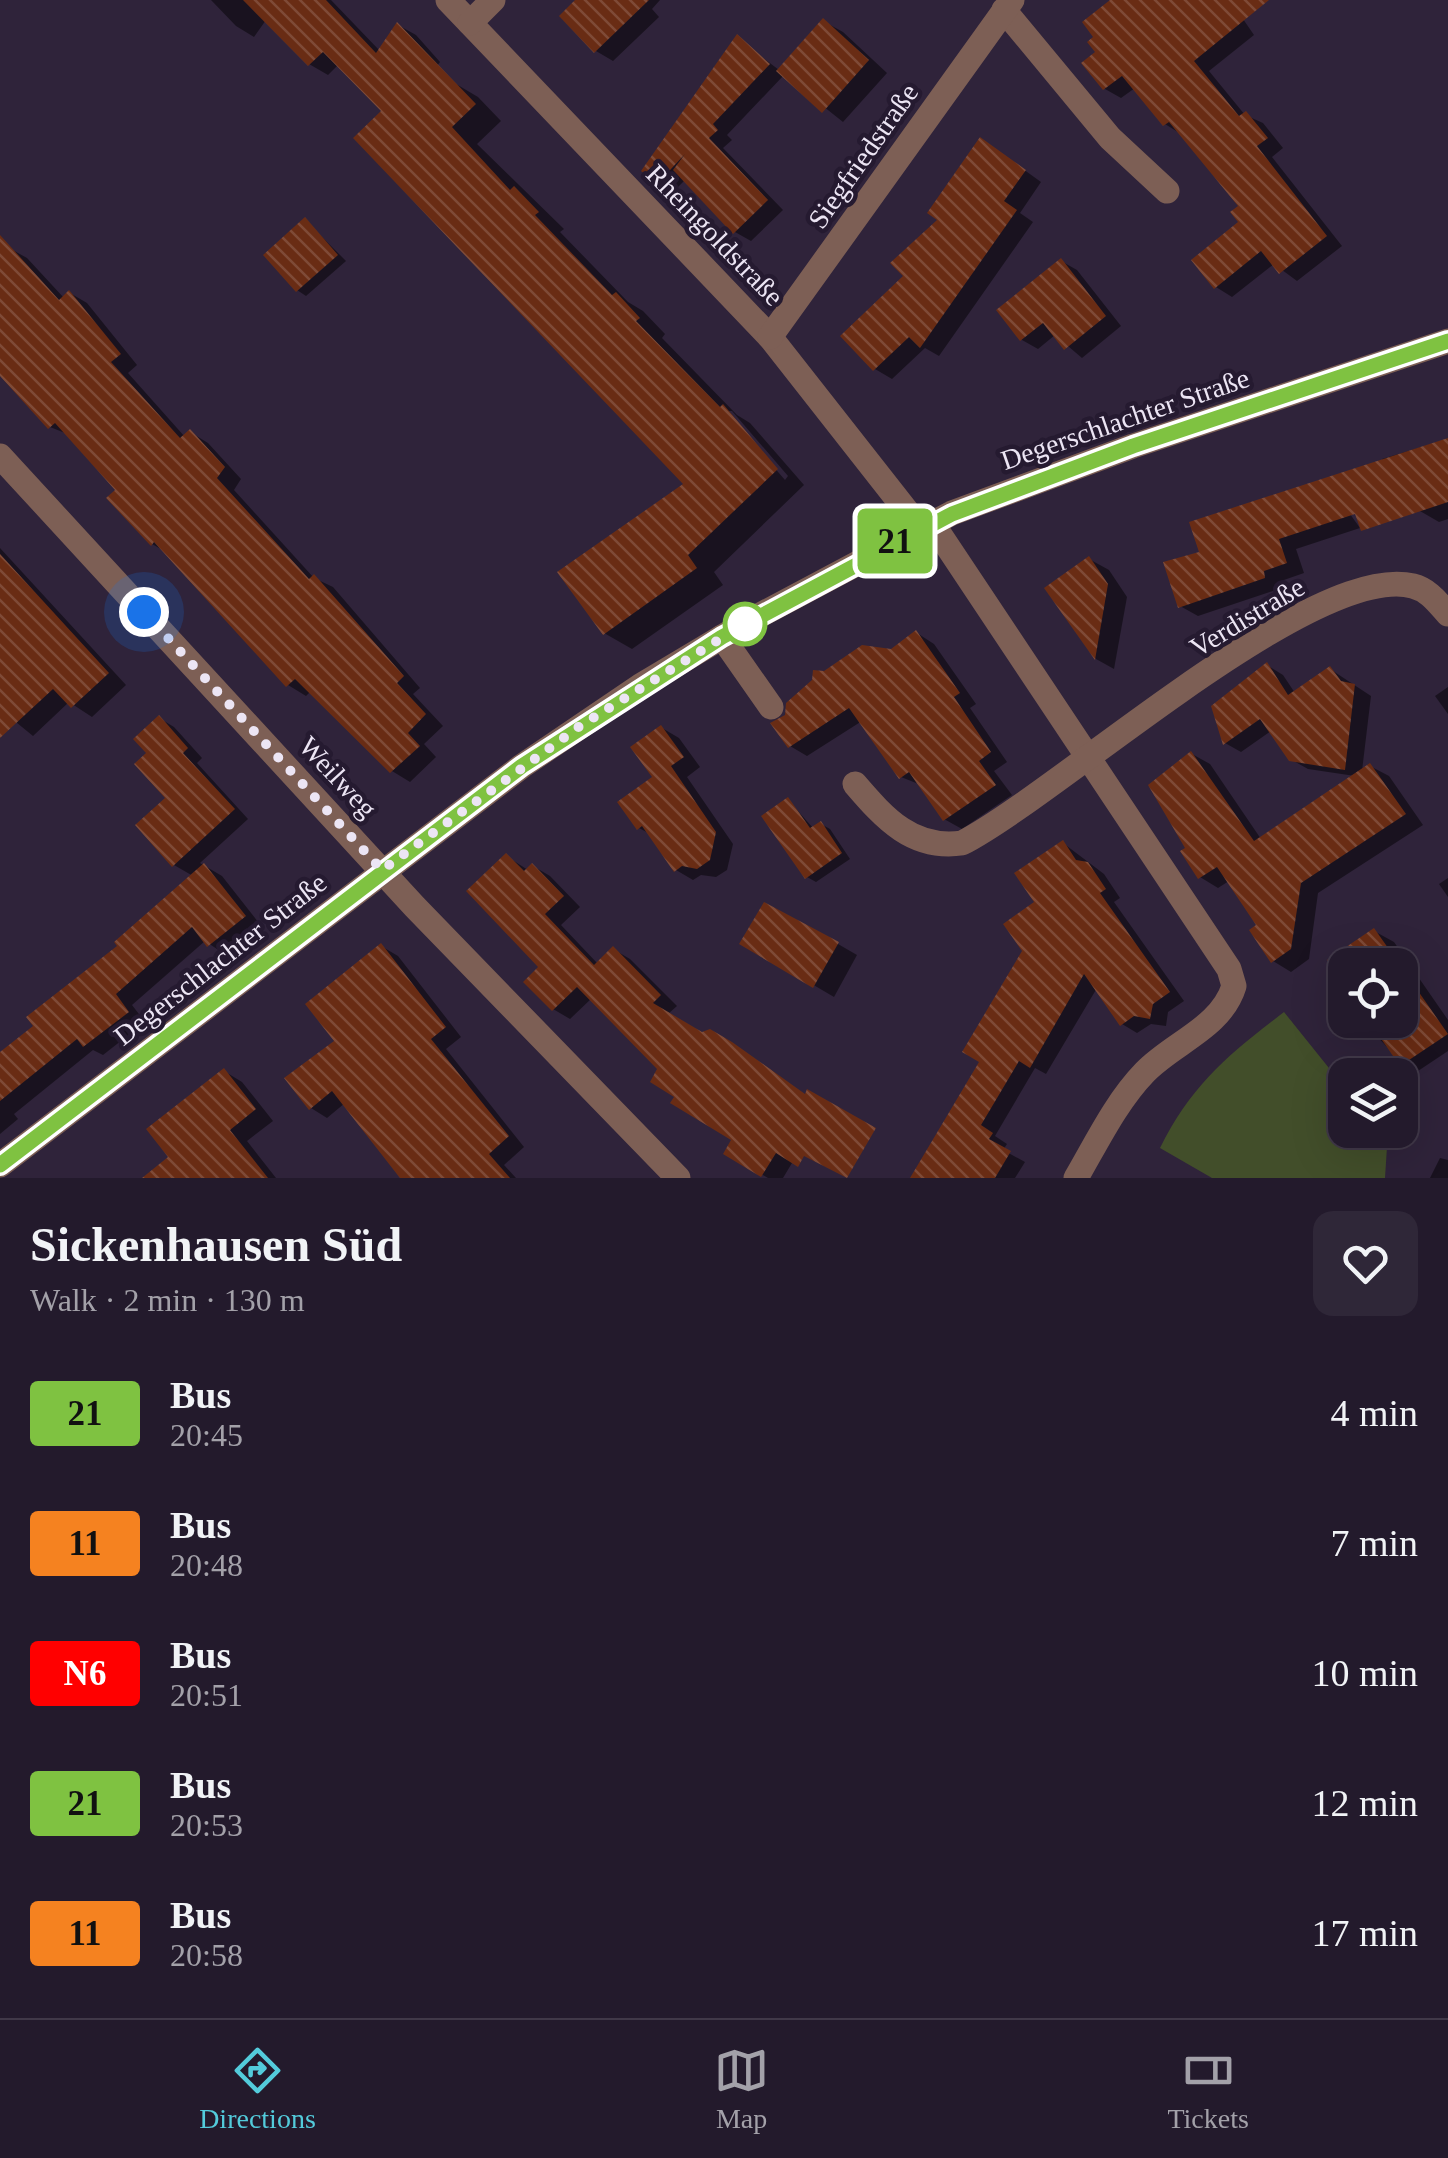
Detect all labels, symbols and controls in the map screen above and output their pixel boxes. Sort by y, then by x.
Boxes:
street label: Siegfriedstraße [802,78,924,234]
street label: Rheingoldstraße [640,158,790,312]
street label: Degerschlachter Straße [997,362,1253,476]
line badge: 21 [850,508,940,574]
text: 21 [878,522,913,561]
street label: Verdistraße [1184,571,1310,663]
your location [119,587,169,637]
unlabelled marker [724,603,766,645]
street label: Weilweg [293,730,383,824]
street label: Degerschlachter Straße [108,867,332,1051]
map controls [1328,948,1418,1148]
button: locate [1328,948,1418,1038]
button: layers [1328,1058,1418,1148]
button: heart [1313,1211,1418,1316]
text: Sickenhausen Süd [30,1218,402,1271]
text: Walk · 2 min · 130 m [30,1282,305,1318]
text: Bus [170,1374,231,1416]
text: 4 min [1330,1392,1418,1434]
text: 21 [68,1394,103,1433]
text: 20:45 [170,1417,243,1453]
text: Bus [170,1504,231,1546]
text: 7 min [1330,1522,1418,1564]
text: 11 [68,1524,102,1563]
text: 20:48 [170,1547,243,1583]
text: Bus [170,1634,231,1676]
text: 10 min [1311,1652,1418,1694]
text: N6 [64,1654,106,1693]
text: 20:51 [170,1677,243,1713]
text: Bus [170,1764,231,1806]
text: 12 min [1311,1782,1418,1824]
text: 21 [68,1784,103,1823]
text: 20:53 [170,1807,243,1843]
text: Bus [170,1894,231,1936]
text: 17 min [1311,1912,1418,1954]
text: 11 [68,1914,102,1953]
text: 20:58 [170,1937,243,1973]
tab: Directions [199,2043,316,2135]
tab: Map [714,2043,769,2135]
tab: Tickets [1167,2043,1249,2135]

